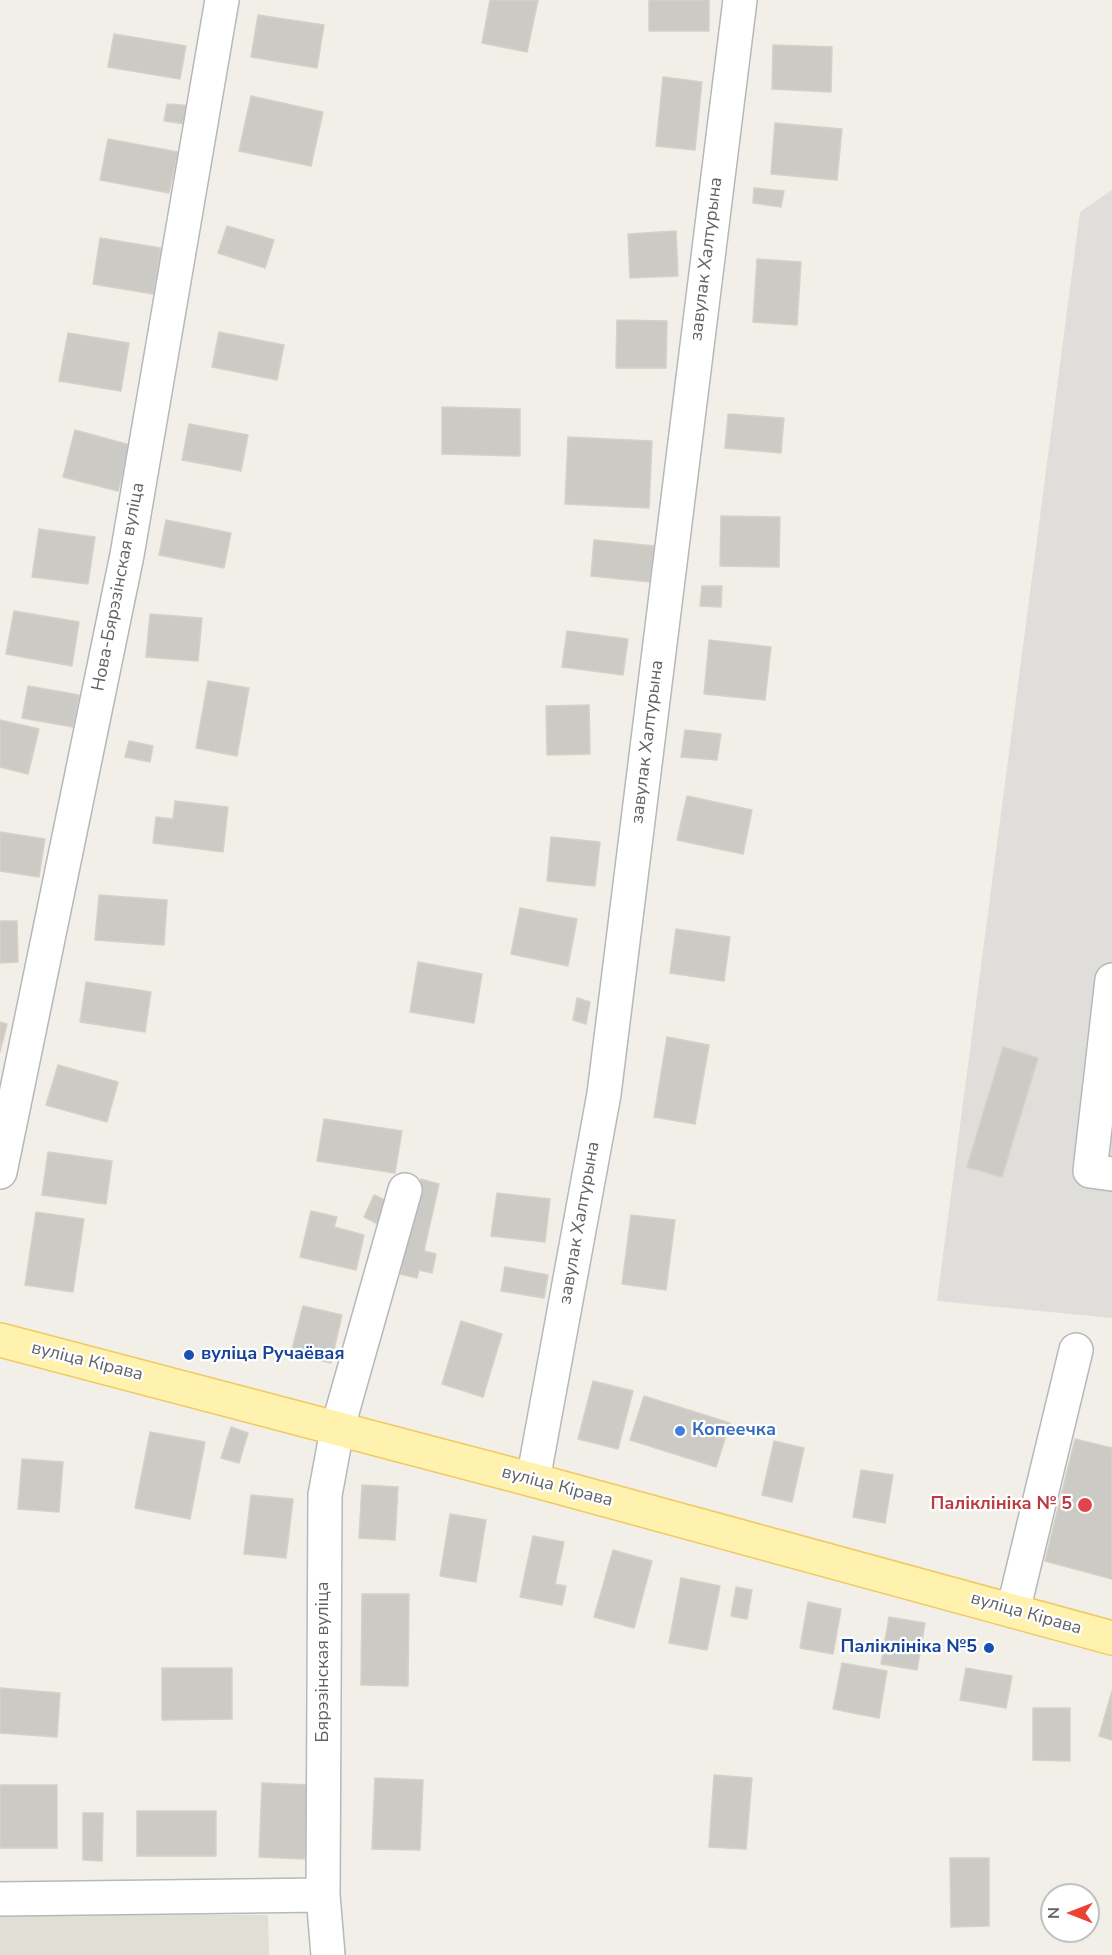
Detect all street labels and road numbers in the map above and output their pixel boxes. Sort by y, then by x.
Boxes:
street label: завулак Халтурына [686,176,728,342]
street label: Нова-Бярэзінская вуліца [88,481,150,693]
street label: завулак Халтурына [627,659,669,825]
street label: завулак Халтурына [555,1140,605,1306]
street label: вуліца Кірава [29,1338,145,1386]
street label: вуліца Кірава [499,1462,615,1512]
street label: Бярэзінская вуліца [313,1582,335,1742]
street label: вуліца Кірава [968,1588,1084,1640]

